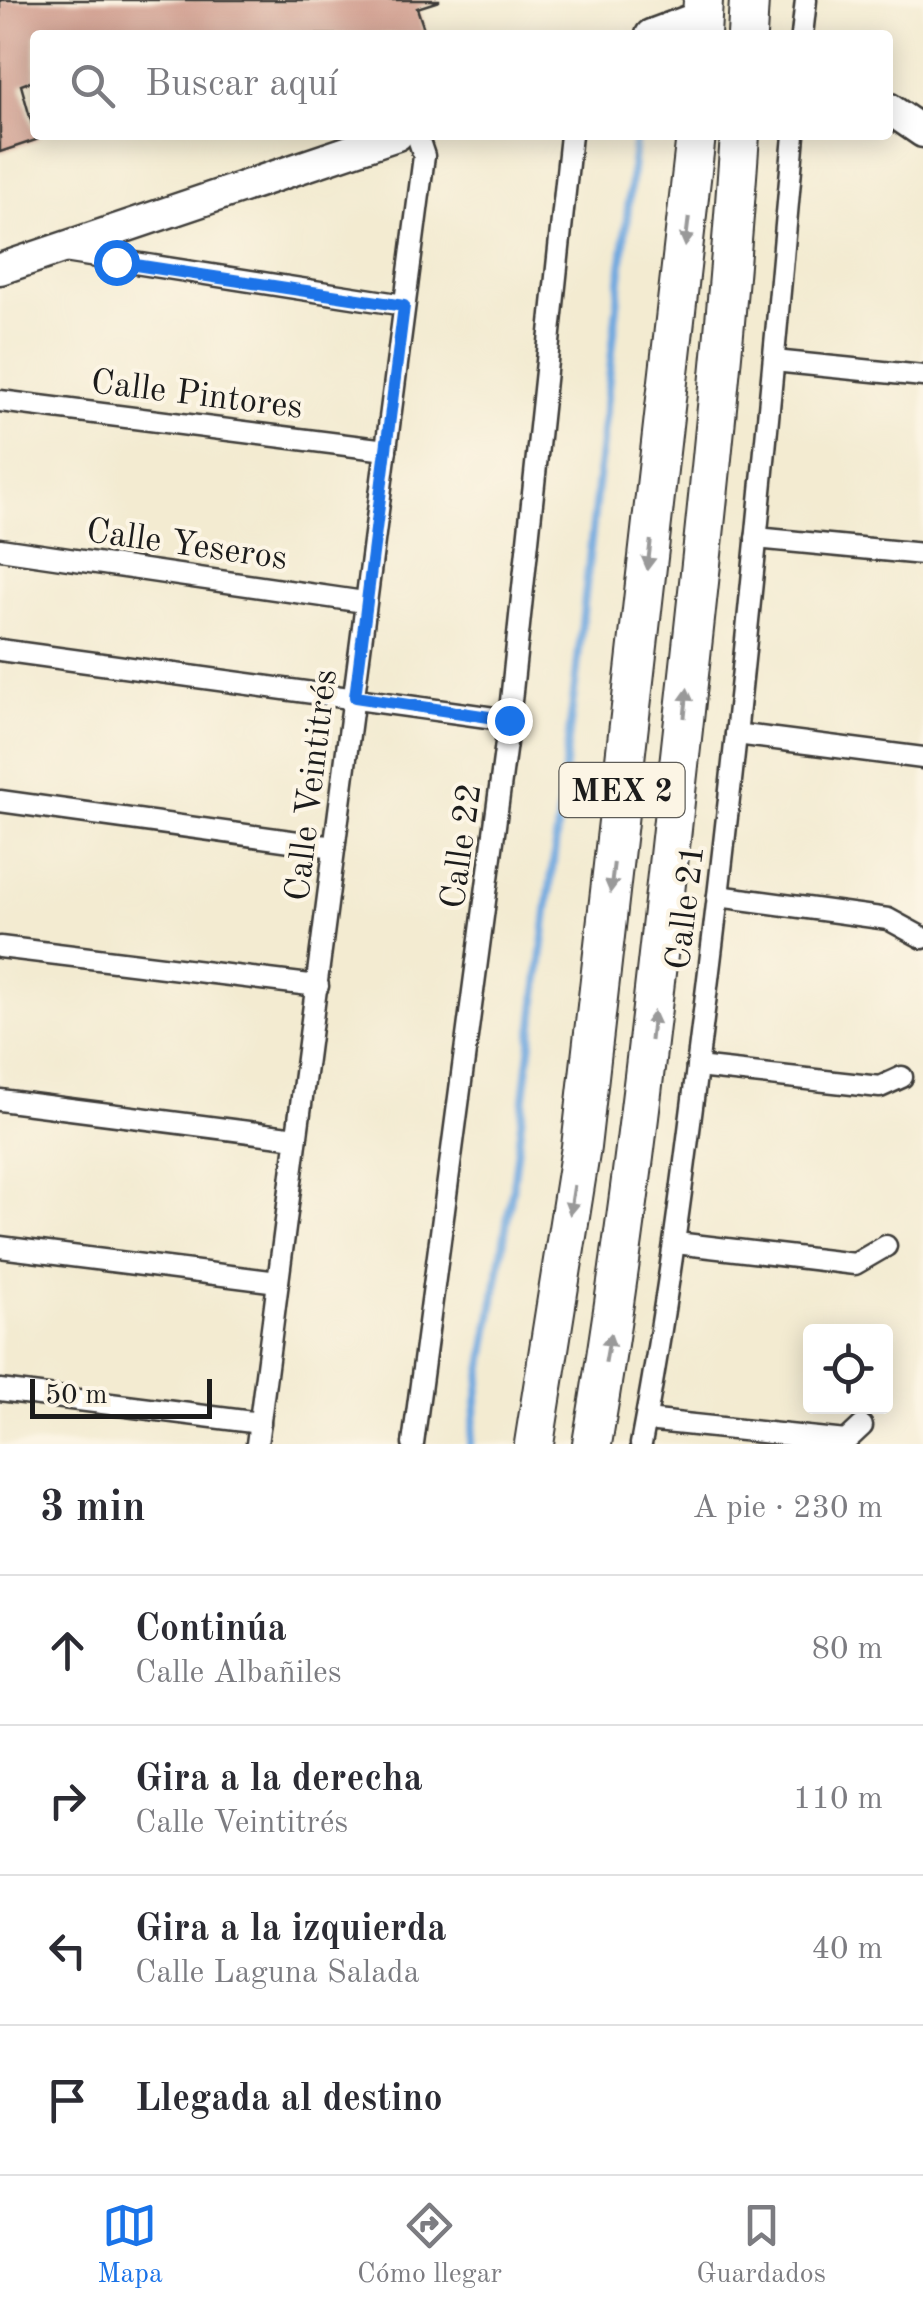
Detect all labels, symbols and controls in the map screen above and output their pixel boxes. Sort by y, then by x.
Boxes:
search box [30,30,893,140]
icon: search [65,58,120,113]
text: Buscar aquí [145,66,338,104]
one-way arrow [679,217,695,248]
route start [94,240,140,286]
street label: Calle Pintores [89,365,305,426]
street label: Calle Yeseros [84,514,289,577]
one-way arrow [641,540,657,571]
street label: Calle Veintitrés [281,667,344,903]
one-way arrow [678,686,694,718]
route end [487,698,533,744]
road number: MEX 2 [560,763,684,817]
street label: Calle 22 [436,781,489,911]
street label: Calle 21 [661,843,712,972]
one-way arrow [604,862,620,894]
one-way arrow [644,1009,660,1041]
one-way arrow [564,1185,580,1217]
map controls [803,1324,893,1414]
button: locate [803,1324,893,1414]
one-way arrow [601,1332,616,1363]
scale bar [30,1374,212,1418]
text: 50 m [45,1382,108,1410]
text: 3 min [40,1488,146,1530]
text: A pie · 230 m [693,1493,883,1525]
text: Continúa [135,1611,287,1649]
icon: ahead [40,1623,95,1678]
text: 80 m [812,1634,883,1666]
text: Calle Albañiles [135,1658,342,1690]
text: Gira a la derecha [135,1761,423,1799]
icon: right [40,1773,95,1828]
text: 110 m [793,1784,883,1816]
text: Calle Veintitrés [135,1808,348,1840]
text: Gira a la izquierda [135,1911,447,1949]
icon: left [40,1923,95,1978]
text: 40 m [812,1934,883,1966]
text: Calle Laguna Salada [135,1958,419,1990]
icon: arrive [40,2073,95,2128]
text: Llegada al destino [135,2081,443,2119]
tab: Mapa [97,2198,163,2293]
tab: Cómo llegar [357,2198,502,2293]
tab: Guardados [696,2198,826,2293]

